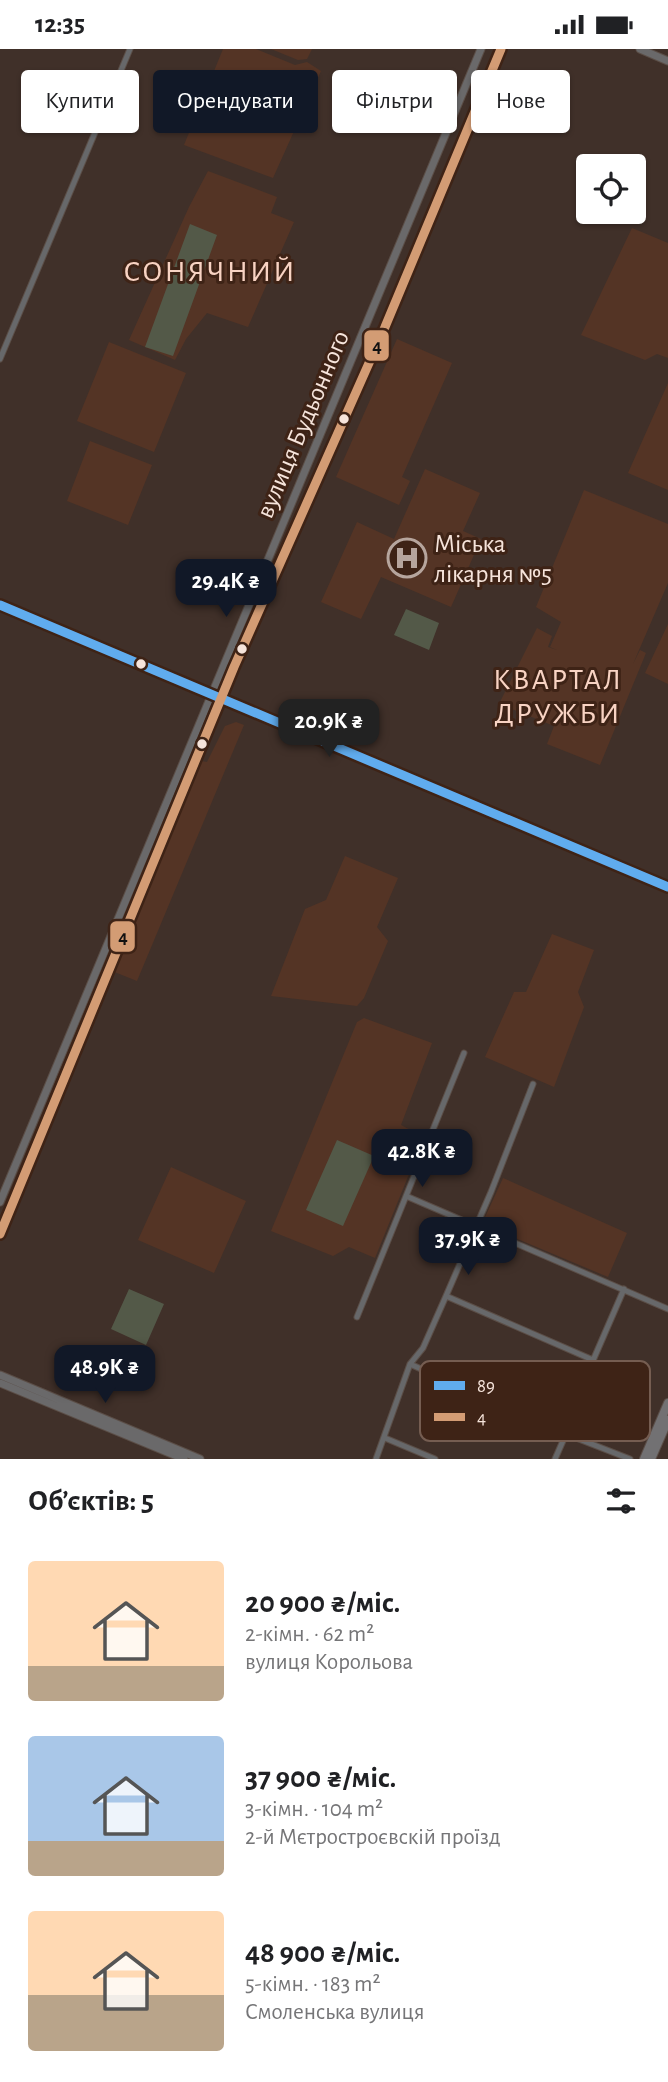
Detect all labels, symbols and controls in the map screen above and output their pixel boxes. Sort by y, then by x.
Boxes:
text: 12:35 [35,11,85,37]
chip: Купити [21,70,139,133]
chip: Орендувати [153,70,318,133]
chip: Фільтри [332,70,457,133]
chip: Нове [471,70,570,133]
map controls [576,154,646,224]
button: locate [576,154,646,224]
district label: СОНЯЧНИЙ [124,256,297,287]
street label: вулиця Будьонного [252,327,354,522]
line badge: 4 [363,329,390,362]
text: 4 [372,337,382,356]
unlabelled marker [337,412,351,426]
place label: Міська лікарня №5 [434,531,552,587]
hospital icon: Міська лікарня №5 [386,537,428,579]
pin: 29.4K ₴ [161,559,291,619]
text: 29.4K ₴ [192,570,260,593]
unlabelled marker [235,642,249,656]
unlabelled marker [134,657,148,671]
district label: КВАРТАЛ ДРУЖБИ [493,665,623,729]
pin: 20.9K ₴ [264,699,394,759]
text: 20.9K ₴ [294,710,364,733]
unlabelled marker [195,737,209,751]
line badge: 4 [109,920,136,953]
text: 4 [118,928,128,947]
pin: 42.8K ₴ [357,1129,487,1189]
text: 42.8K ₴ [387,1140,457,1163]
pin: 37.9K ₴ [403,1217,533,1277]
text: 37.9K ₴ [435,1228,501,1251]
pin: 48.9K ₴ [40,1345,170,1405]
text: 48.9K ₴ [70,1356,140,1379]
legend [420,1361,650,1441]
text: 89 [477,1377,495,1396]
text: 4 [477,1409,486,1428]
icon: filters [602,1482,640,1520]
text: Об’єктів: 5 [28,1486,154,1516]
text: 20 900 ₴/міс. [245,1588,400,1618]
icon: home [84,1589,168,1673]
text: 2-кімн. · 62 m² [245,1623,374,1646]
text: вулиця Корольова [245,1651,413,1674]
text: 37 900 ₴/міс. [245,1763,396,1793]
icon: home [84,1764,168,1848]
text: 3-кімн. · 104 m² [245,1798,383,1821]
text: 2-й Мєтростроєвскій проїзд [245,1826,501,1849]
text: 48 900 ₴/міс. [245,1938,400,1968]
icon: home [84,1939,168,2023]
text: 5-кімн. · 183 m² [245,1973,380,1996]
text: Смоленська вулиця [245,2001,425,2024]

